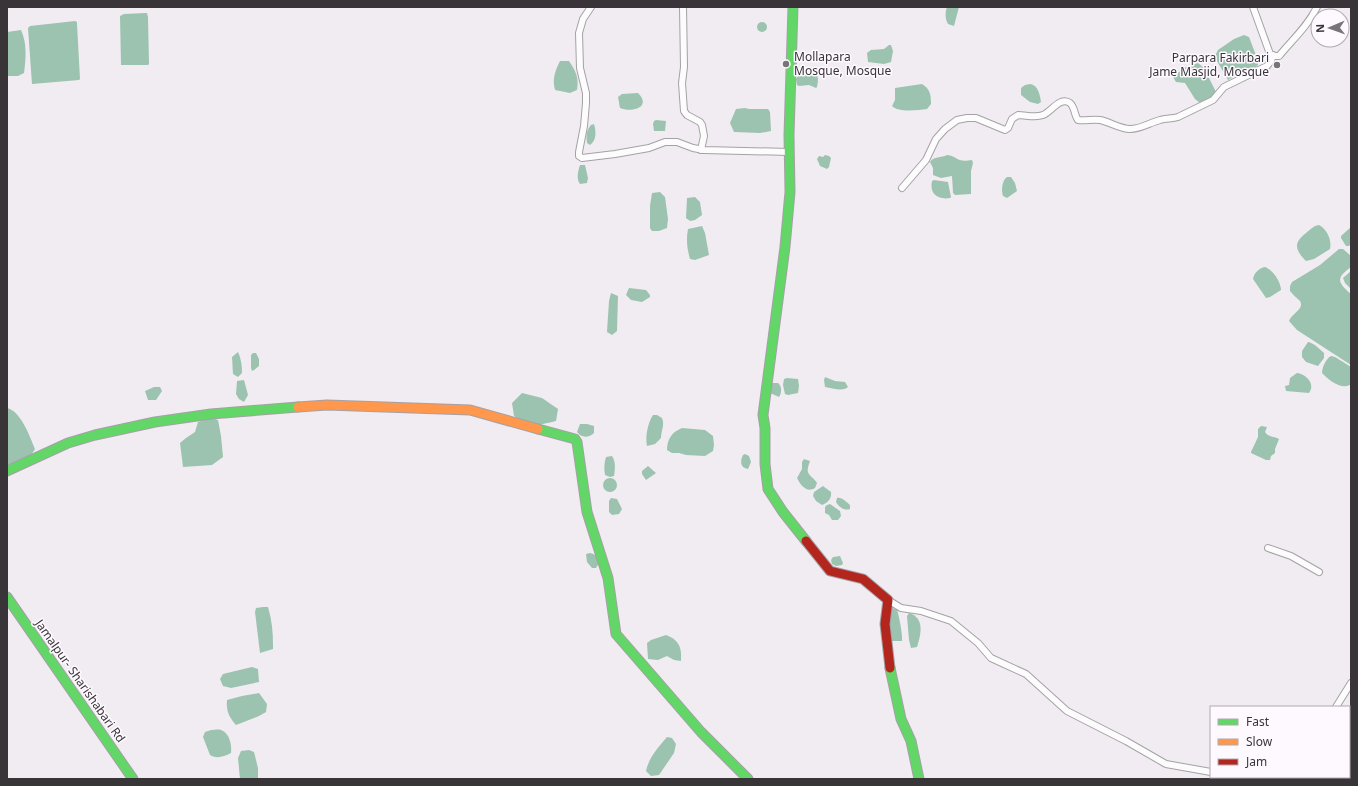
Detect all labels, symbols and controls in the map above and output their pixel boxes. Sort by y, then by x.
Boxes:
north arrow [1310,8,1350,48]
text: N [1312,24,1327,33]
place label: Mollapara Mosque, Mosque [794,48,891,79]
place label: Parpara Fakirbari Jame Masjid, Mosque [1148,49,1269,80]
marker: Mollapara Mosque, Mosque [781,59,791,69]
marker: Parpara Fakirbari Jame Masjid, Mosque [1272,60,1282,70]
street label: Jamalpur- Sharishabari Rd [31,615,129,746]
legend [1210,706,1350,778]
text: Fast [1246,713,1270,730]
text: Slow [1246,733,1273,750]
text: Jam [1245,753,1267,770]

